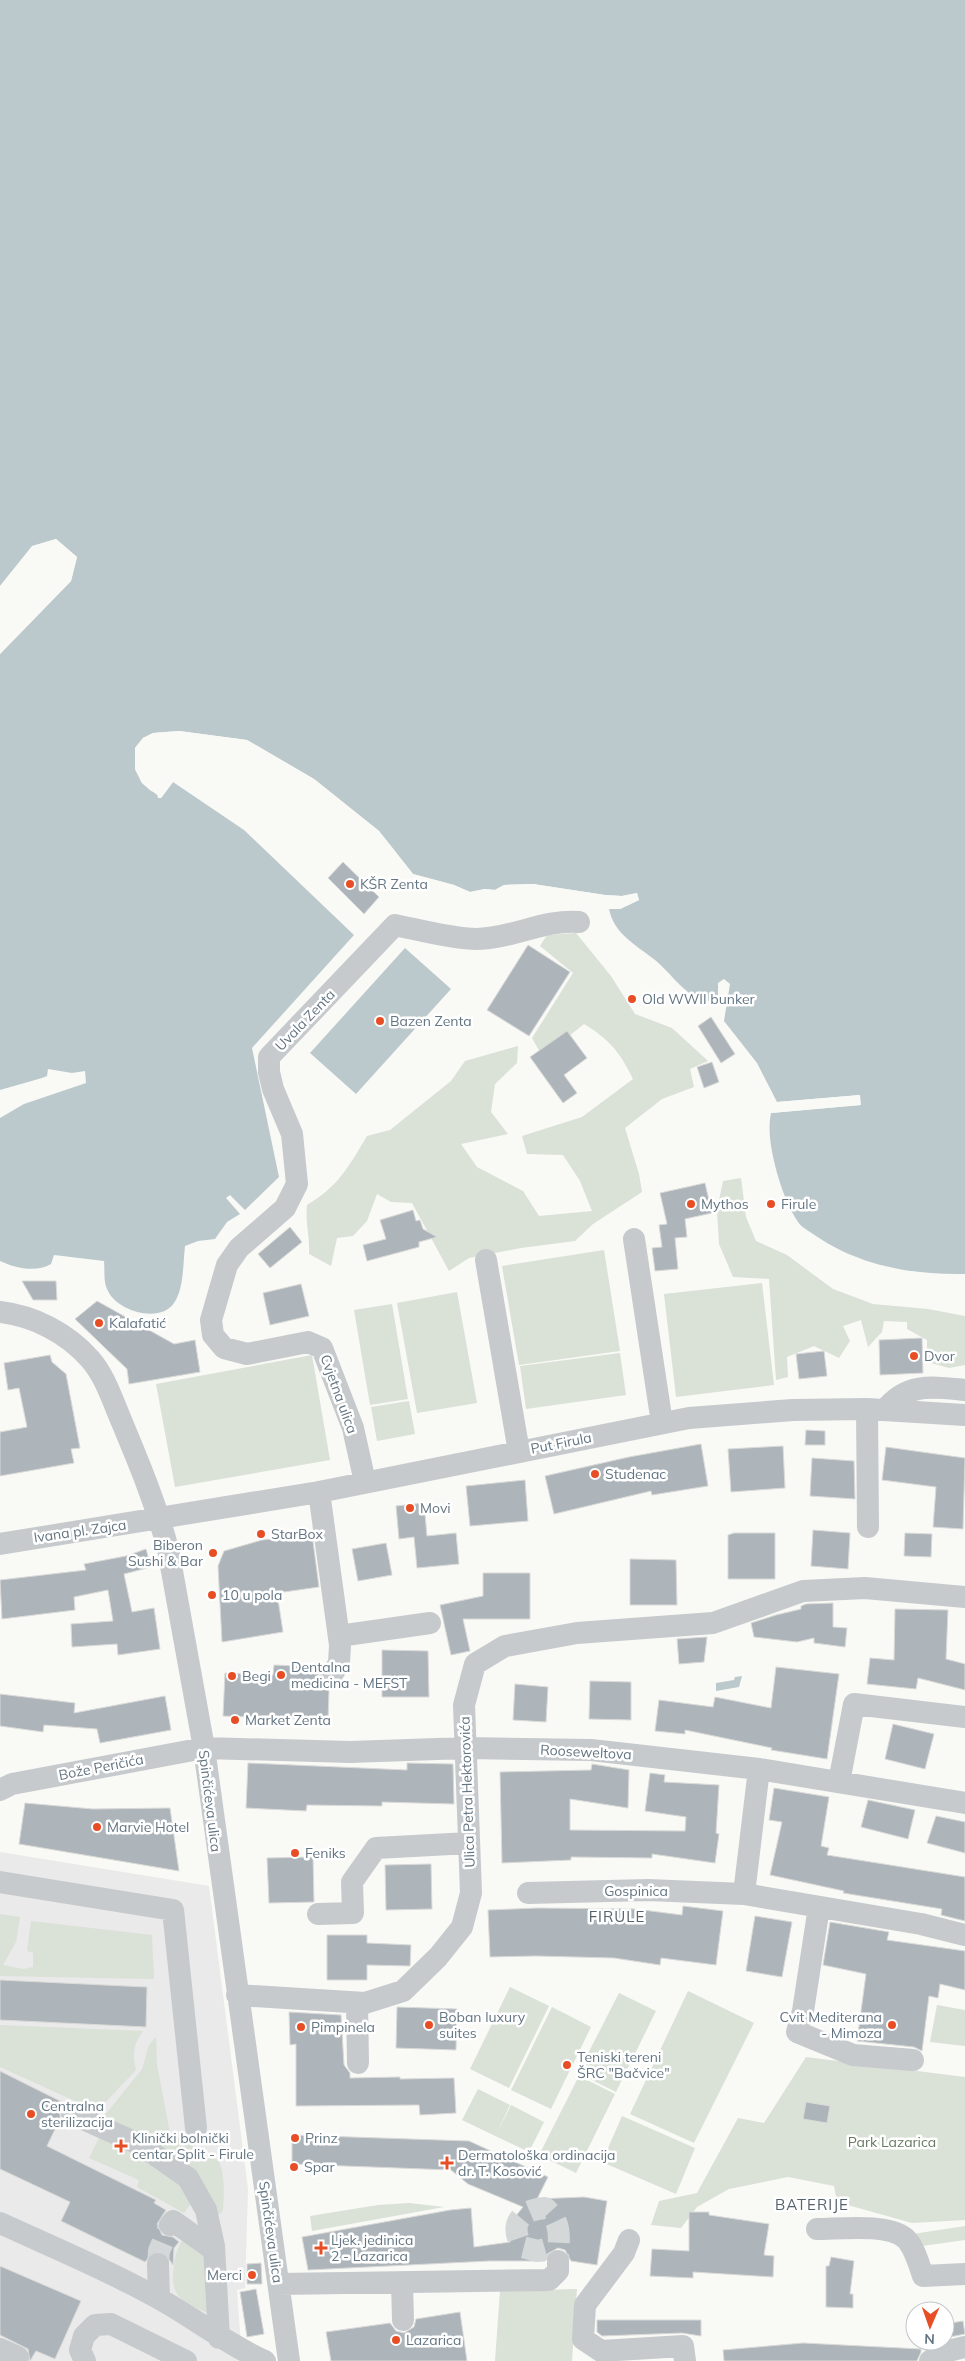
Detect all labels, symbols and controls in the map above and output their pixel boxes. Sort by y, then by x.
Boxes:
place label: KŠR Zenta [360,875,428,893]
marker: KŠR Zenta [344,878,356,890]
street label: Uvala Zenta [271,985,339,1055]
place label: Old WWII bunker [642,990,756,1008]
marker: Old WWII bunker [626,993,638,1005]
place label: Bazen Zenta [390,1012,472,1030]
marker: Bazen Zenta [374,1015,386,1027]
place label: Mythos [701,1195,749,1213]
place label: Firule [781,1195,816,1213]
marker: Mythos [685,1198,697,1210]
marker: Firule [765,1198,777,1210]
place label: Kalafatić [109,1314,166,1332]
marker: Kalafatić [93,1317,105,1329]
place label: Dvor [924,1347,956,1365]
marker: Dvor [908,1350,920,1362]
street label: Cvjetna ulica [316,1352,362,1436]
street label: Put Firula [529,1428,593,1458]
place label: Studenac [605,1465,666,1483]
marker: Studenac [589,1468,601,1480]
place label: Movi [420,1499,451,1517]
marker: Movi [404,1502,416,1514]
street label: Ivana pl. Zajca [33,1516,127,1546]
place label: StarBox [271,1525,323,1543]
marker: StarBox [255,1528,267,1540]
place label: Biberon Sushi & Bar [128,1536,204,1570]
marker: Biberon Sushi & Bar [207,1547,219,1559]
place label: 10 u pola [222,1586,282,1604]
marker: 10 u pola [206,1589,218,1601]
place label: Dentalna medicina - MEFST [291,1658,408,1692]
place label: Begi [242,1667,271,1685]
marker: Dentalna medicina - MEFST [275,1669,287,1681]
marker: Begi [226,1670,238,1682]
place label: Market Zenta [245,1711,331,1729]
marker: Market Zenta [229,1714,241,1726]
street label: Ulica Petra Hektorovića [455,1716,479,1868]
street label: Rooseweltova [540,1741,632,1763]
street label: Spinčićeva ulica [195,1749,225,1853]
street label: Bože Peričića [57,1750,145,1784]
place label: Marvie Hotel [107,1818,189,1836]
marker: Marvie Hotel [91,1821,103,1833]
place label: Feniks [305,1844,346,1862]
marker: Feniks [289,1847,301,1859]
street label: Gospinica [604,1882,668,1900]
district label: FIRULE [589,1907,645,1926]
place label: Boban luxury suites [439,2008,526,2042]
place label: Cvit Mediterana - Mimoza [780,2008,882,2042]
place label: Pimpinela [311,2018,375,2036]
marker: Boban luxury suites [423,2019,435,2031]
marker: Cvit Mediterana - Mimoza [886,2019,898,2031]
marker: Pimpinela [295,2021,307,2033]
place label: Teniski tereni ŠRC "Bačvice" [577,2048,670,2082]
marker: Teniski tereni ŠRC "Bačvice" [561,2059,573,2071]
place label: Centralna sterilizacija [41,2097,113,2131]
marker: Centralna sterilizacija [25,2108,37,2120]
place label: Klinički bolnički centar Split - Firule [132,2129,254,2163]
place label: Prinz [305,2129,338,2147]
marker: Prinz [289,2132,301,2144]
park label: Park Lazarica [848,2133,936,2151]
marker: Klinički bolnički centar Split - Firule [114,2139,128,2153]
place label: Dermatološka ordinacija dr. T. Kosović [458,2146,615,2180]
marker: Dermatološka ordinacija dr. T. Kosović [440,2156,454,2170]
place label: Spar [304,2158,336,2176]
marker: Spar [288,2161,300,2173]
street label: Spinčićeva ulica [255,2180,287,2284]
district label: BATERIJE [775,2195,849,2214]
place label: Ljek. jedinica 2 - Lazarica [331,2231,413,2265]
marker: Ljek. jedinica 2 - Lazarica [315,2242,327,2254]
place label: Merci [207,2266,242,2284]
marker: Merci [246,2269,258,2281]
north arrow [905,2301,955,2351]
text: N [924,2330,935,2348]
place label: Lazarica [406,2331,461,2349]
marker: Lazarica [390,2334,402,2346]

